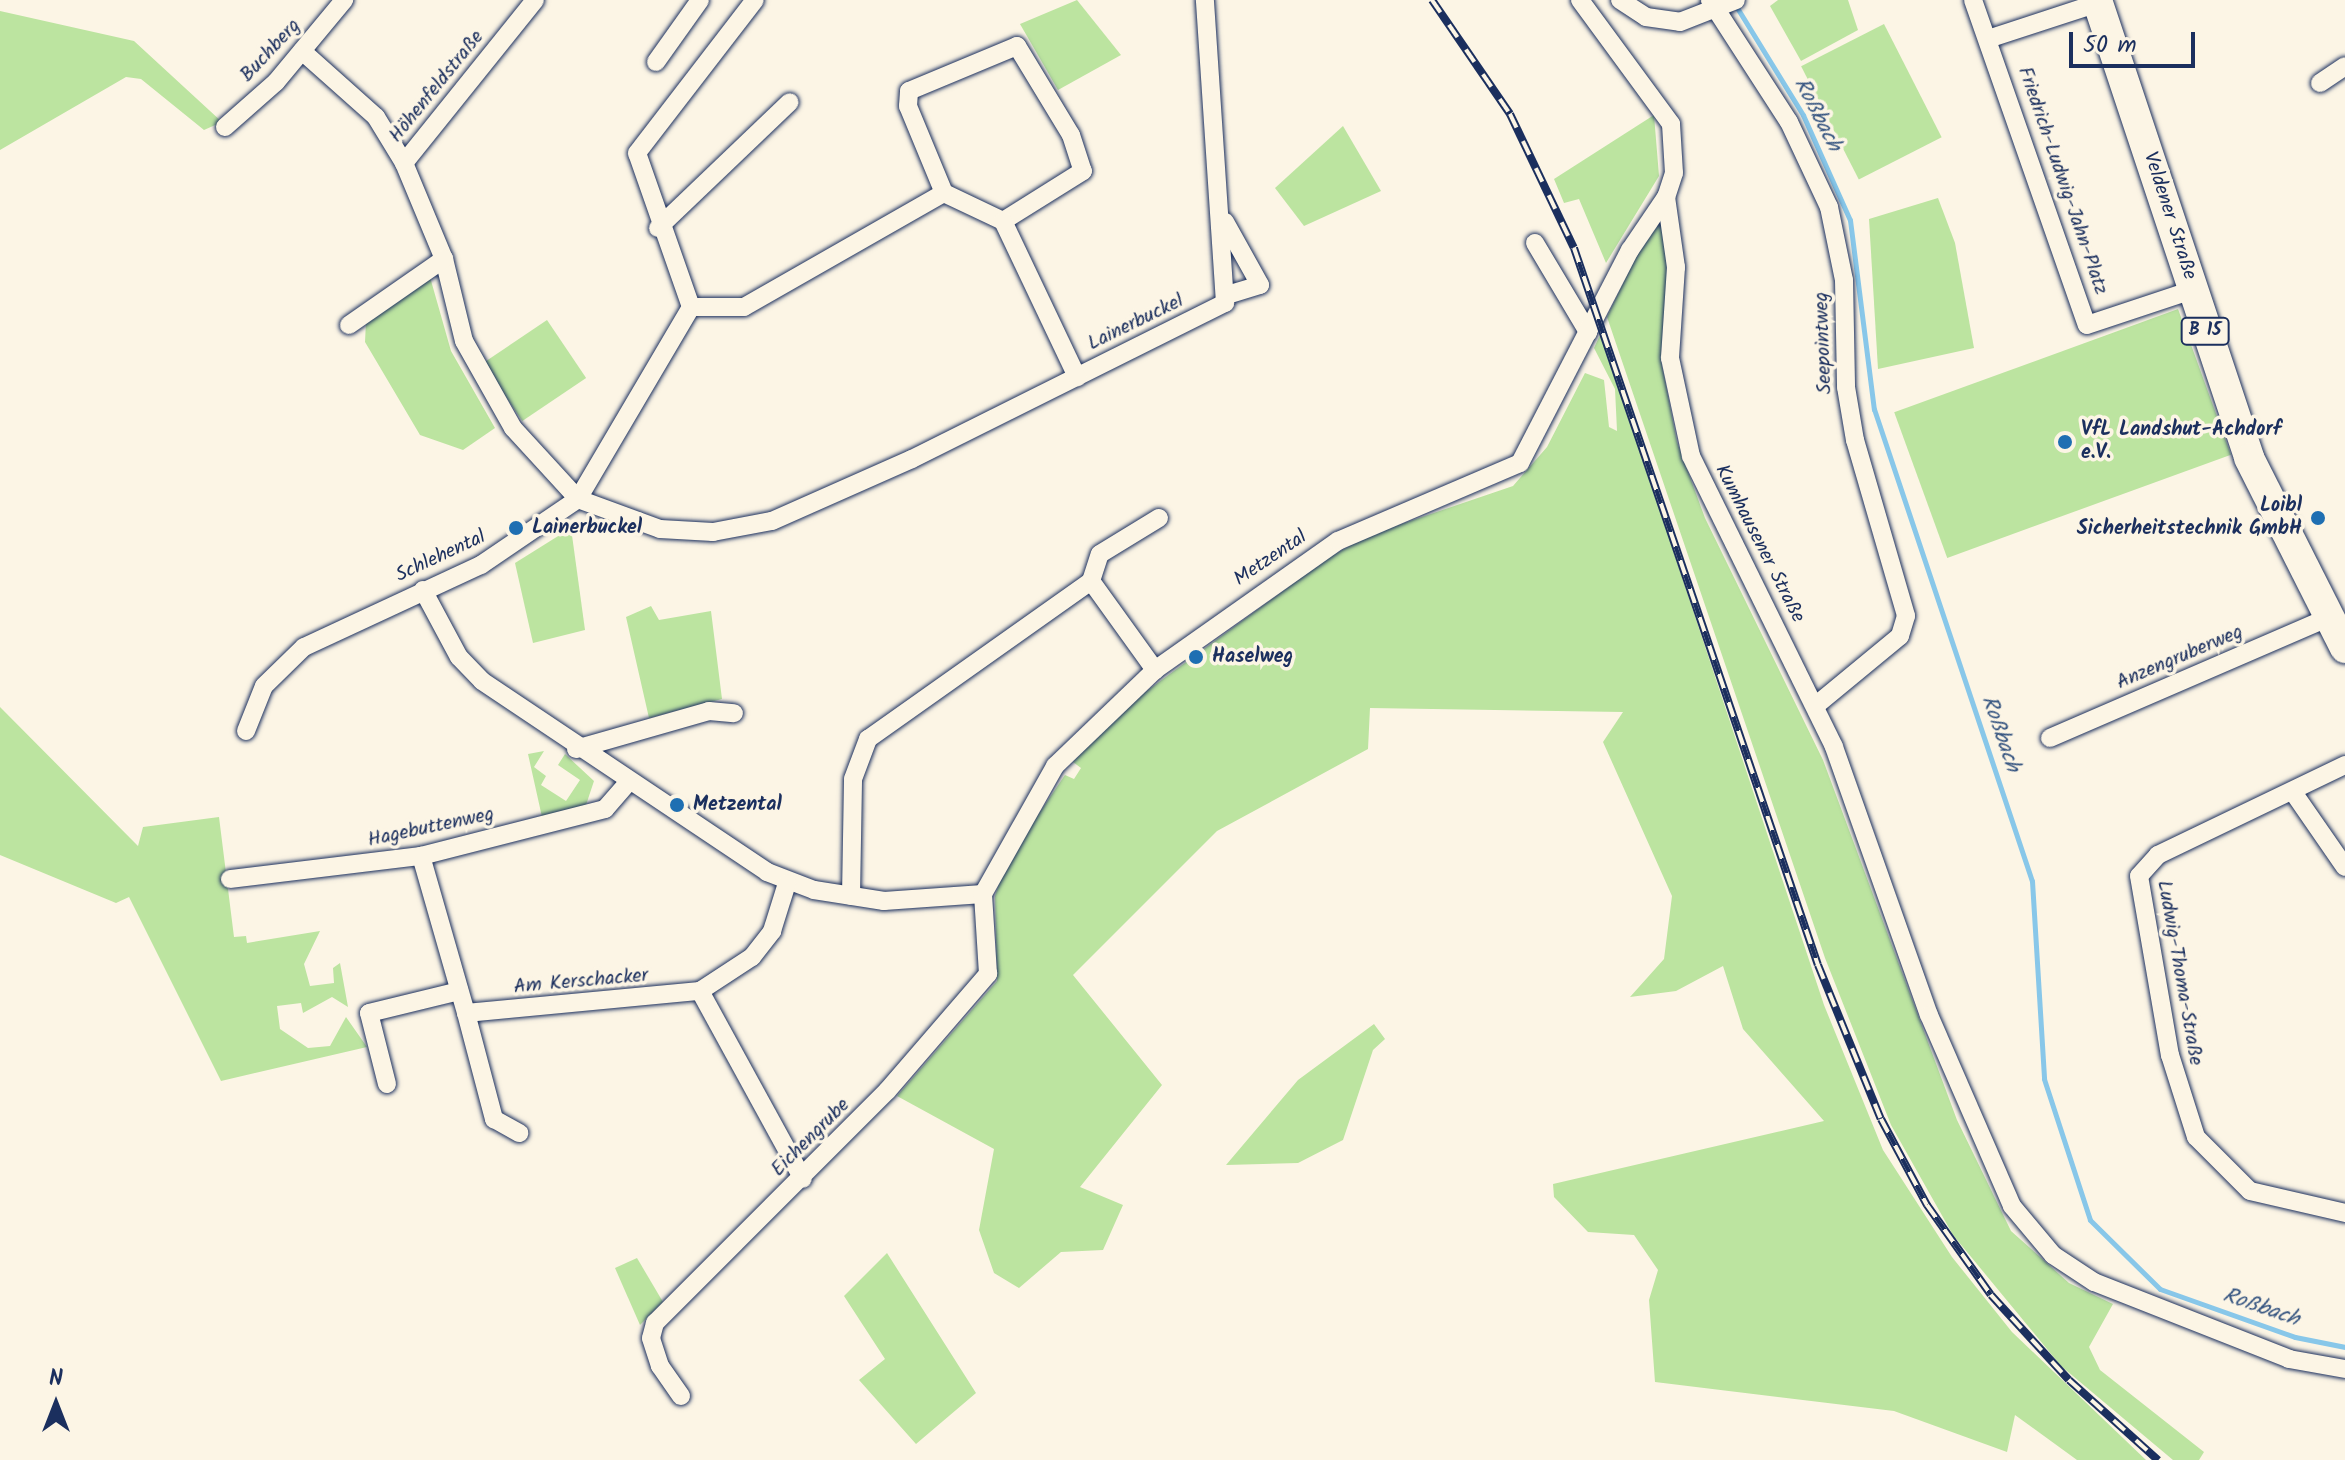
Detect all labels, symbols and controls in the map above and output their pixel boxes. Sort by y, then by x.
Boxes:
street label: Buchberg [236,14,306,88]
scale bar [2073,16,2199,66]
street label: Höhenfeldstraße [385,26,489,148]
text: 50 m [2083,26,2137,65]
street label: Friedrich-Ludwig-Jahn-Platz [2012,64,2112,298]
water label: Roßbach [1787,74,1847,156]
street label: Veldener Straße [2137,149,2201,283]
street label: Lainerbuckel [1084,289,1188,357]
street label: Seepointweg [1810,291,1838,395]
road number: B 15 [2179,317,2231,345]
place label: VfL Landshut-Achdorf e.V. [2081,418,2281,465]
marker: VfL Landshut-Achdorf e.V. [2056,433,2074,451]
street label: Kumhausener Straße [1709,461,1809,627]
place label: Loibl Sicherheitstechnik GmbH [2077,494,2302,541]
marker: Loibl Sicherheitstechnik GmbH [2309,509,2327,527]
place label: Lainerbuckel [532,516,642,540]
marker: Lainerbuckel [507,519,525,537]
street label: Schlehental [392,526,490,588]
street label: Metzental [1230,526,1312,592]
street label: Anzengruberweg [2113,621,2247,695]
place label: Haselweg [1212,645,1293,669]
marker: Haselweg [1187,648,1205,666]
water label: Roßbach [1975,692,2025,776]
place label: Metzental [693,793,782,817]
marker: Metzental [668,796,686,814]
street label: Hagebuttenweg [366,803,496,853]
street label: Ludwig-Thoma-Straße [2151,879,2207,1067]
street label: Am Kerschacker [513,964,649,1000]
street label: Eichengrube [767,1094,855,1182]
water label: Roßbach [2219,1283,2303,1333]
text: N [49,1362,63,1397]
north arrow [16,1364,96,1444]

